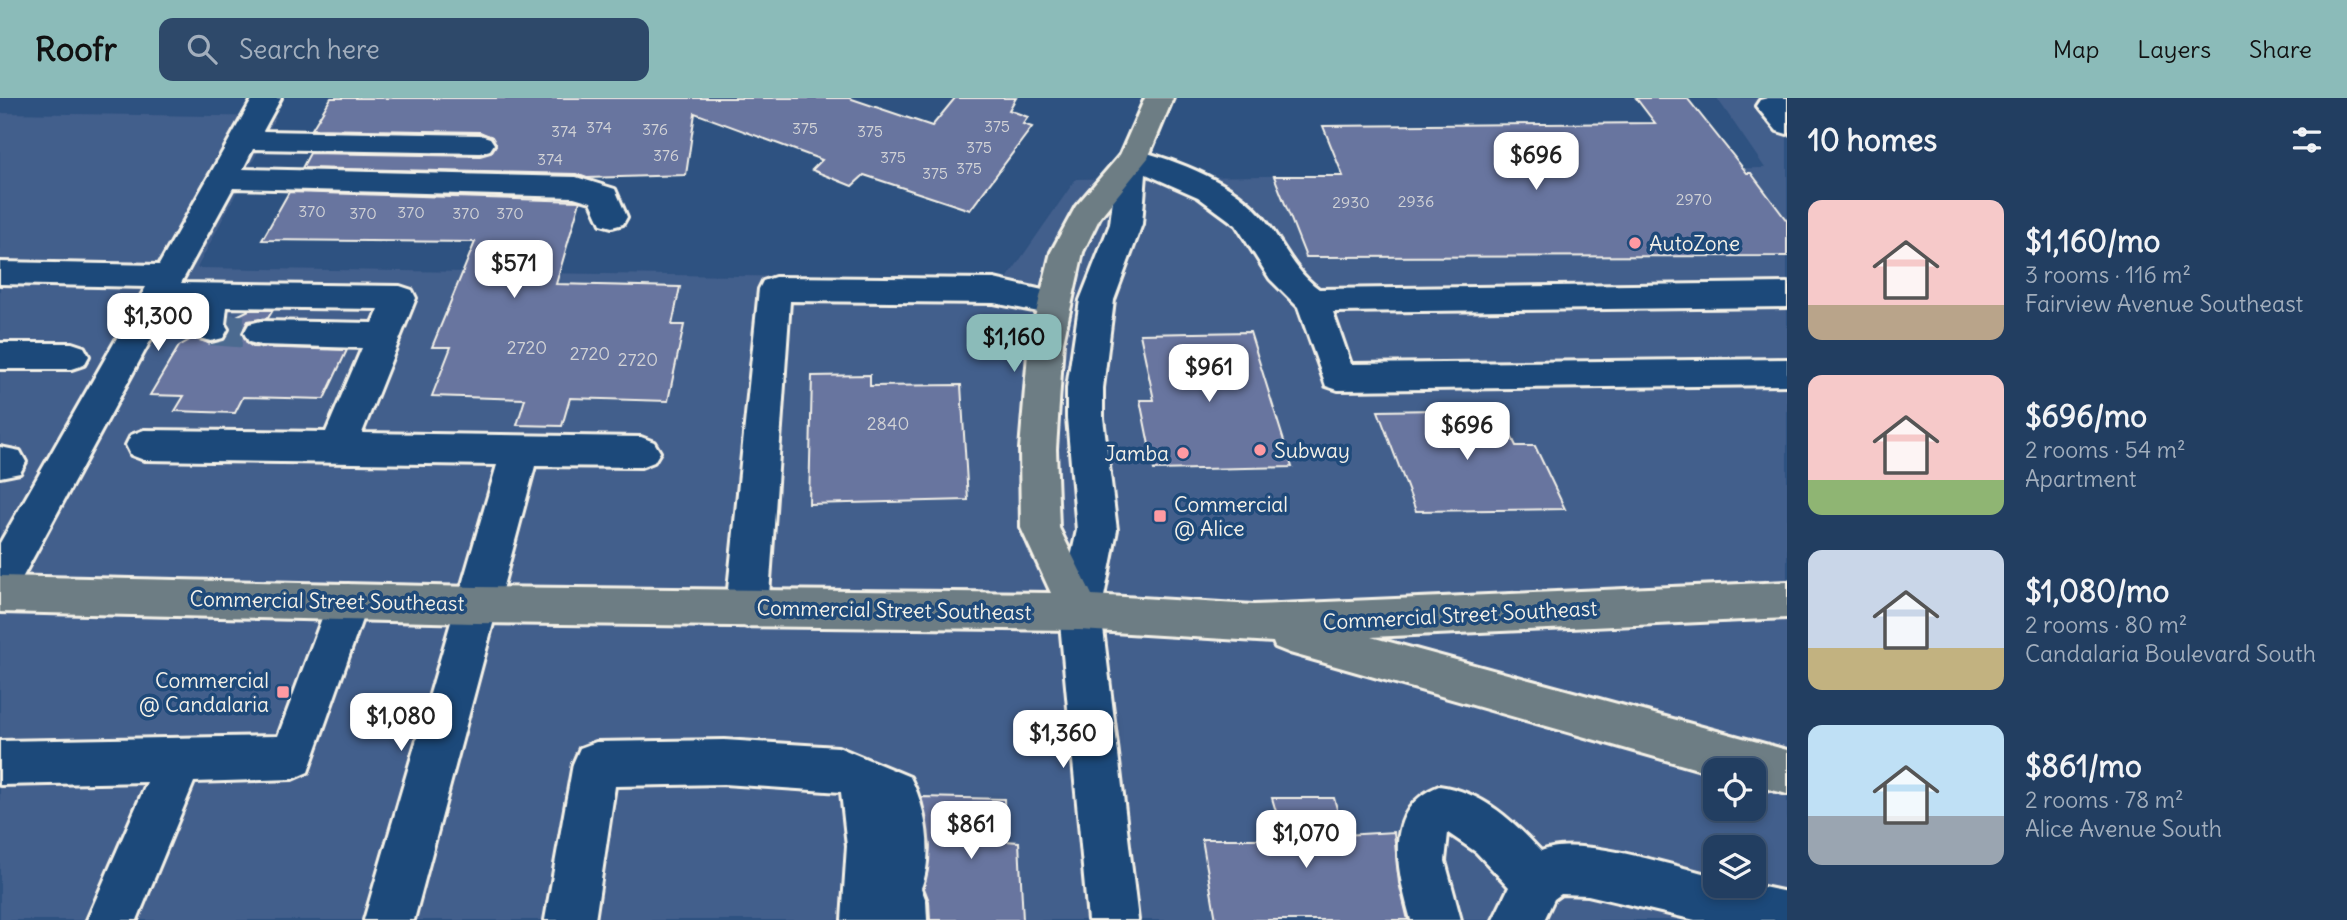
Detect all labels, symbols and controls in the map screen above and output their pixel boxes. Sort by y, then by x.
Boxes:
search box [159,18,649,81]
text: Roofr [35,28,117,70]
icon: search [183,30,221,68]
text: Search here [239,33,380,66]
text: Map [2053,34,2099,64]
text: Layers [2137,34,2211,64]
text: Share [2249,34,2312,64]
house number: 375 [984,116,1010,136]
house number: 374 [586,117,612,137]
house number: 375 [792,118,818,138]
house number: 376 [642,119,668,139]
house number: 374 [551,121,577,141]
house number: 375 [857,121,883,141]
text: 10 homes [1808,121,1937,159]
icon: filters [2288,121,2326,159]
pin: $696 [1495,132,1577,192]
house number: 375 [966,137,992,157]
text: $696 [1510,140,1562,169]
house number: 376 [653,145,679,165]
house number: 375 [880,147,906,167]
house number: 374 [537,149,563,169]
house number: 375 [956,158,982,178]
house number: 375 [922,163,948,183]
house number: 2970 [1676,189,1712,209]
house number: 2936 [1398,191,1434,211]
house number: 2930 [1332,192,1370,212]
house number: 370 [298,201,326,221]
house number: 370 [397,202,425,222]
house number: 370 [349,203,377,223]
house number: 370 [452,203,480,223]
house number: 370 [496,203,524,223]
text: $1,160/mo [2025,222,2160,260]
icon: home [1864,228,1948,312]
place label: AutoZone [1649,230,1740,257]
marker: AutoZone [1627,235,1643,251]
pin: $571 [473,240,555,300]
text: $571 [491,248,537,277]
text: 3 rooms · 116 m² [2025,260,2191,289]
text: Fairview Avenue Southeast [2025,289,2303,318]
pin: $1,300 [101,294,215,353]
text: $1,300 [123,301,193,330]
pin: $1,160 [957,314,1071,374]
text: $1,160 [983,322,1045,351]
house number: 2720 [507,336,547,359]
house number: 2720 [570,342,610,365]
pin: $961 [1168,344,1250,404]
house number: 2720 [618,348,658,371]
text: $961 [1185,352,1233,381]
text: $696/mo [2025,397,2147,435]
pin: $696 [1426,402,1508,462]
icon: home [1864,403,1948,487]
text: $696 [1441,410,1493,439]
house number: 2840 [867,412,909,435]
text: 2 rooms · 54 m² [2025,435,2186,464]
place label: Subway [1274,437,1350,464]
place label: Jamba [1104,440,1169,467]
marker: Subway [1252,442,1268,458]
marker: Jamba [1175,445,1191,461]
text: Apartment [2025,464,2137,493]
place label: Commercial @ Alice [1174,491,1288,542]
marker: Commercial @ Alice [1152,508,1168,524]
text: $1,080/mo [2025,572,2169,610]
icon: home [1864,578,1948,662]
street label: Commercial Street Southeast [189,585,465,617]
street label: Commercial Street Southeast [756,594,1032,626]
street label: Commercial Street Southeast [1322,594,1598,636]
text: 2 rooms · 80 m² [2025,610,2187,639]
text: Candalaria Boulevard South [2025,639,2316,668]
place label: Commercial @ Candalaria [139,667,269,718]
marker: Commercial @ Candalaria [275,684,291,700]
pin: $1,080 [344,694,458,753]
text: $1,080 [366,701,436,730]
pin: $1,360 [1006,710,1120,770]
text: $1,360 [1029,718,1097,747]
text: $861/mo [2025,747,2142,785]
icon: home [1864,753,1948,837]
map controls [1703,758,1766,898]
button: locate [1703,758,1766,821]
text: 2 rooms · 78 m² [2025,785,2184,814]
pin: $861 [930,802,1012,861]
text: $861 [947,809,995,838]
pin: $1,070 [1249,810,1363,870]
text: Alice Avenue South [2025,814,2222,843]
text: $1,070 [1272,818,1340,847]
button: layers [1703,835,1766,898]

